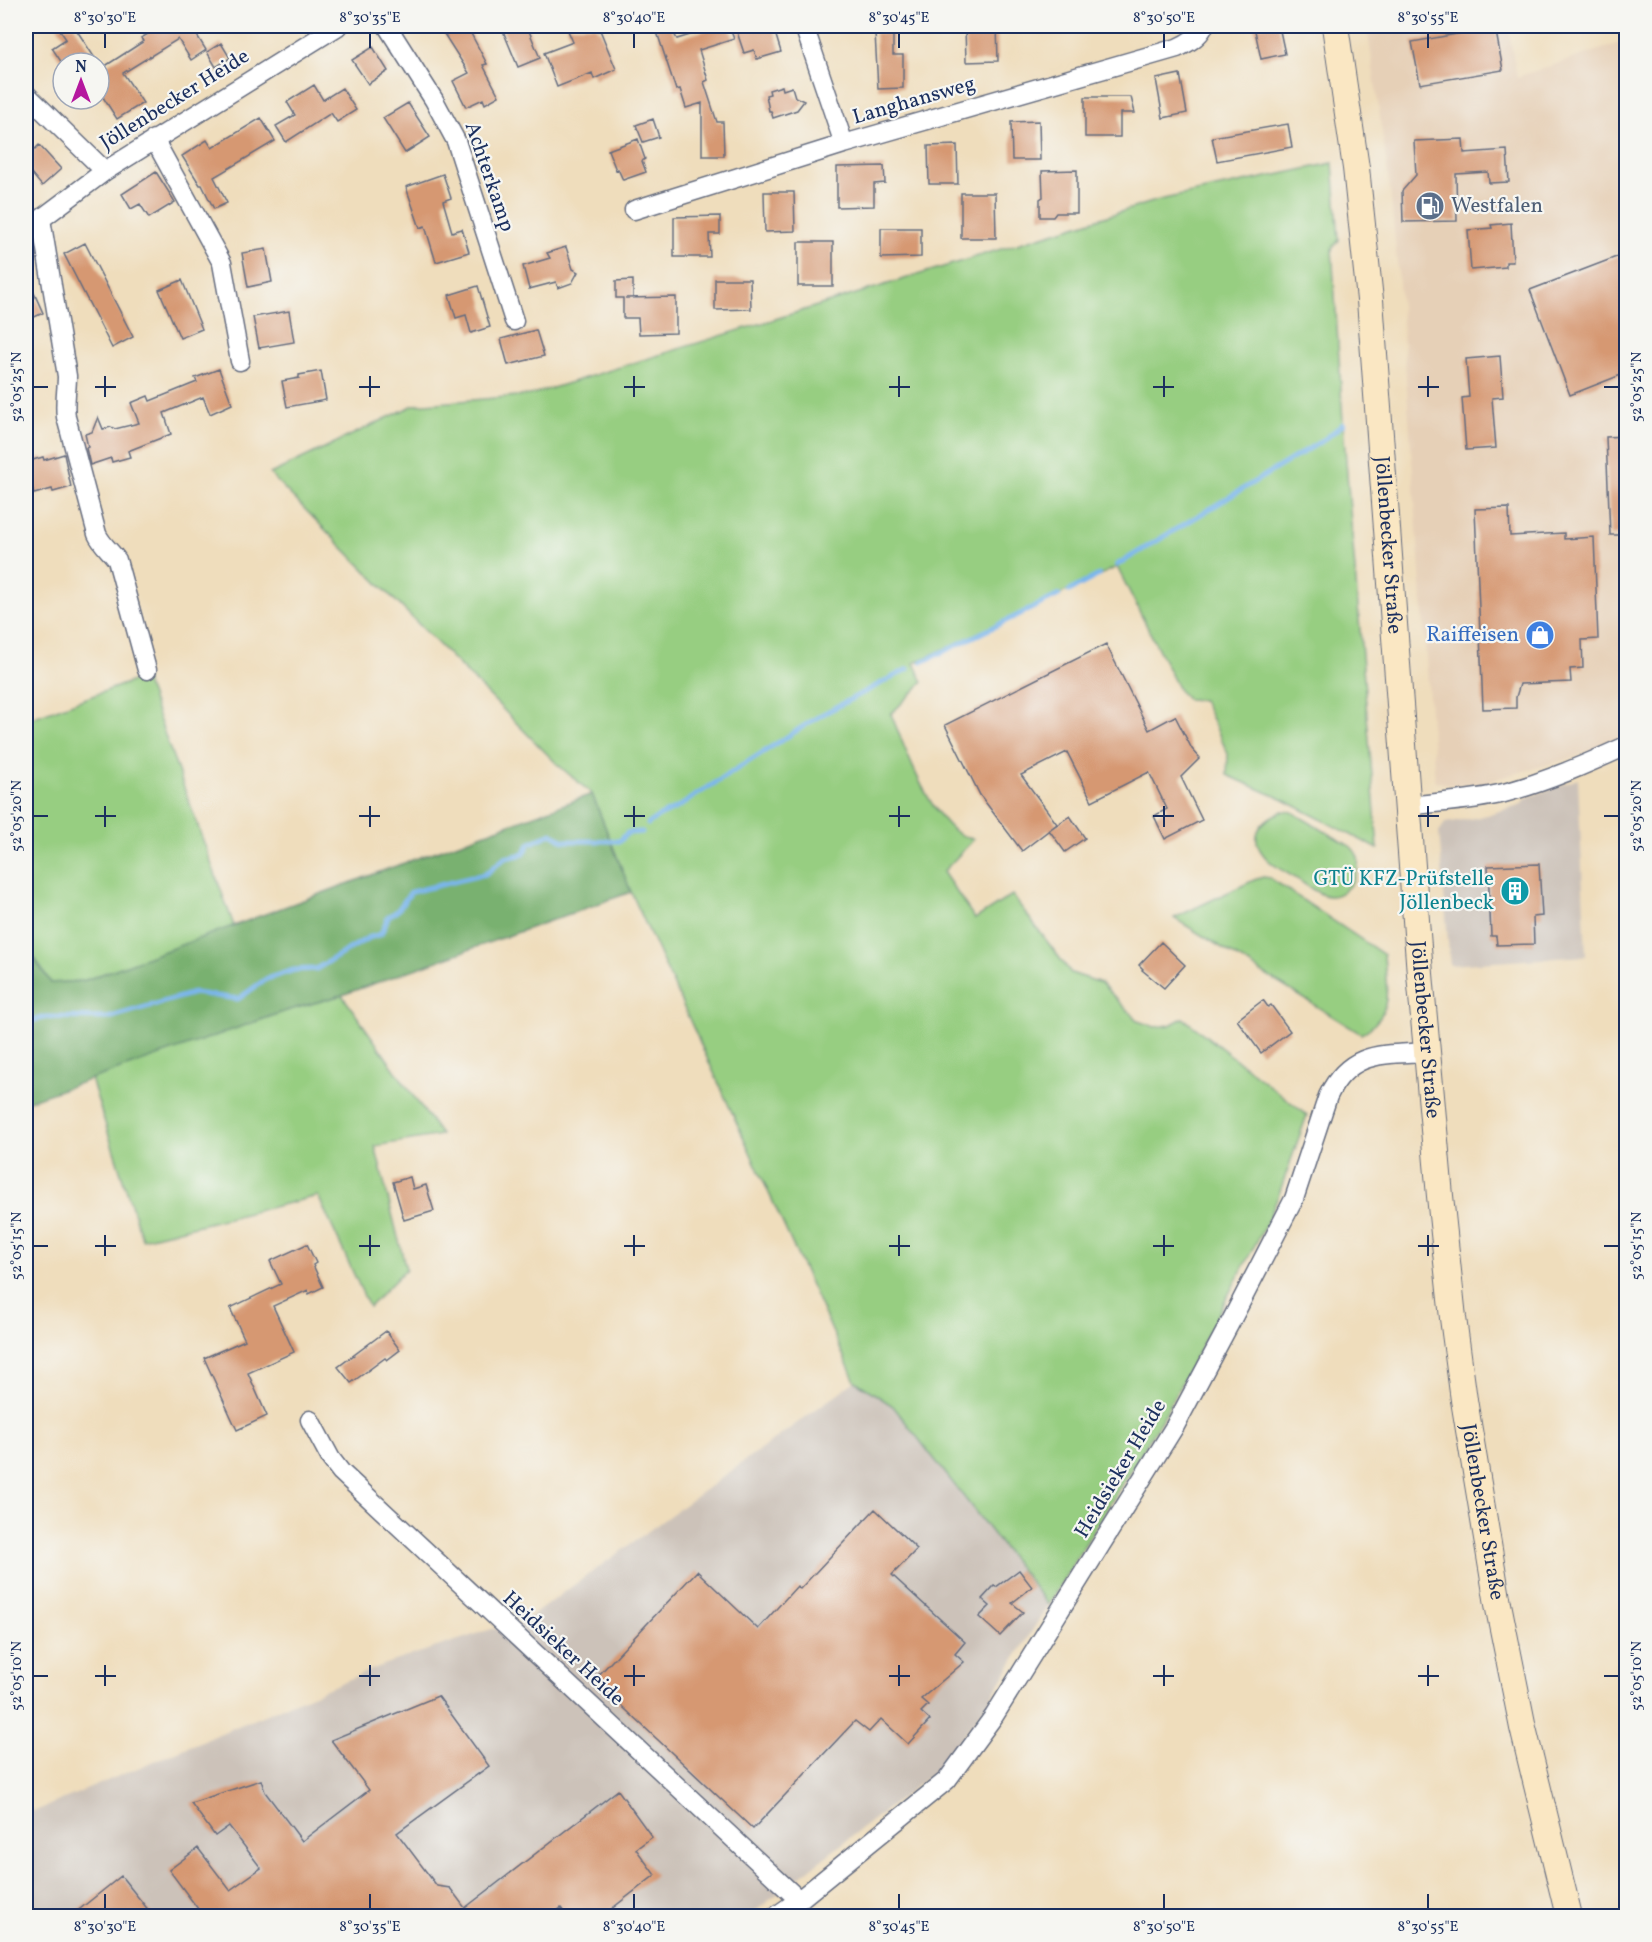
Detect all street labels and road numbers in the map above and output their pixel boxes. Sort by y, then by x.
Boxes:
street label: Jöllenbecker Heide [95,42,255,158]
street label: Langhansweg [849,70,979,132]
street label: Achterkamp [457,118,521,236]
street label: Jöllenbecker Straße [1367,455,1409,635]
street label: Jöllenbecker Straße [1403,940,1447,1120]
street label: Heidsieker Heide [1068,1394,1174,1544]
street label: Jöllenbecker Straße [1454,1422,1512,1602]
street label: Heidsieker Heide [496,1585,630,1713]

